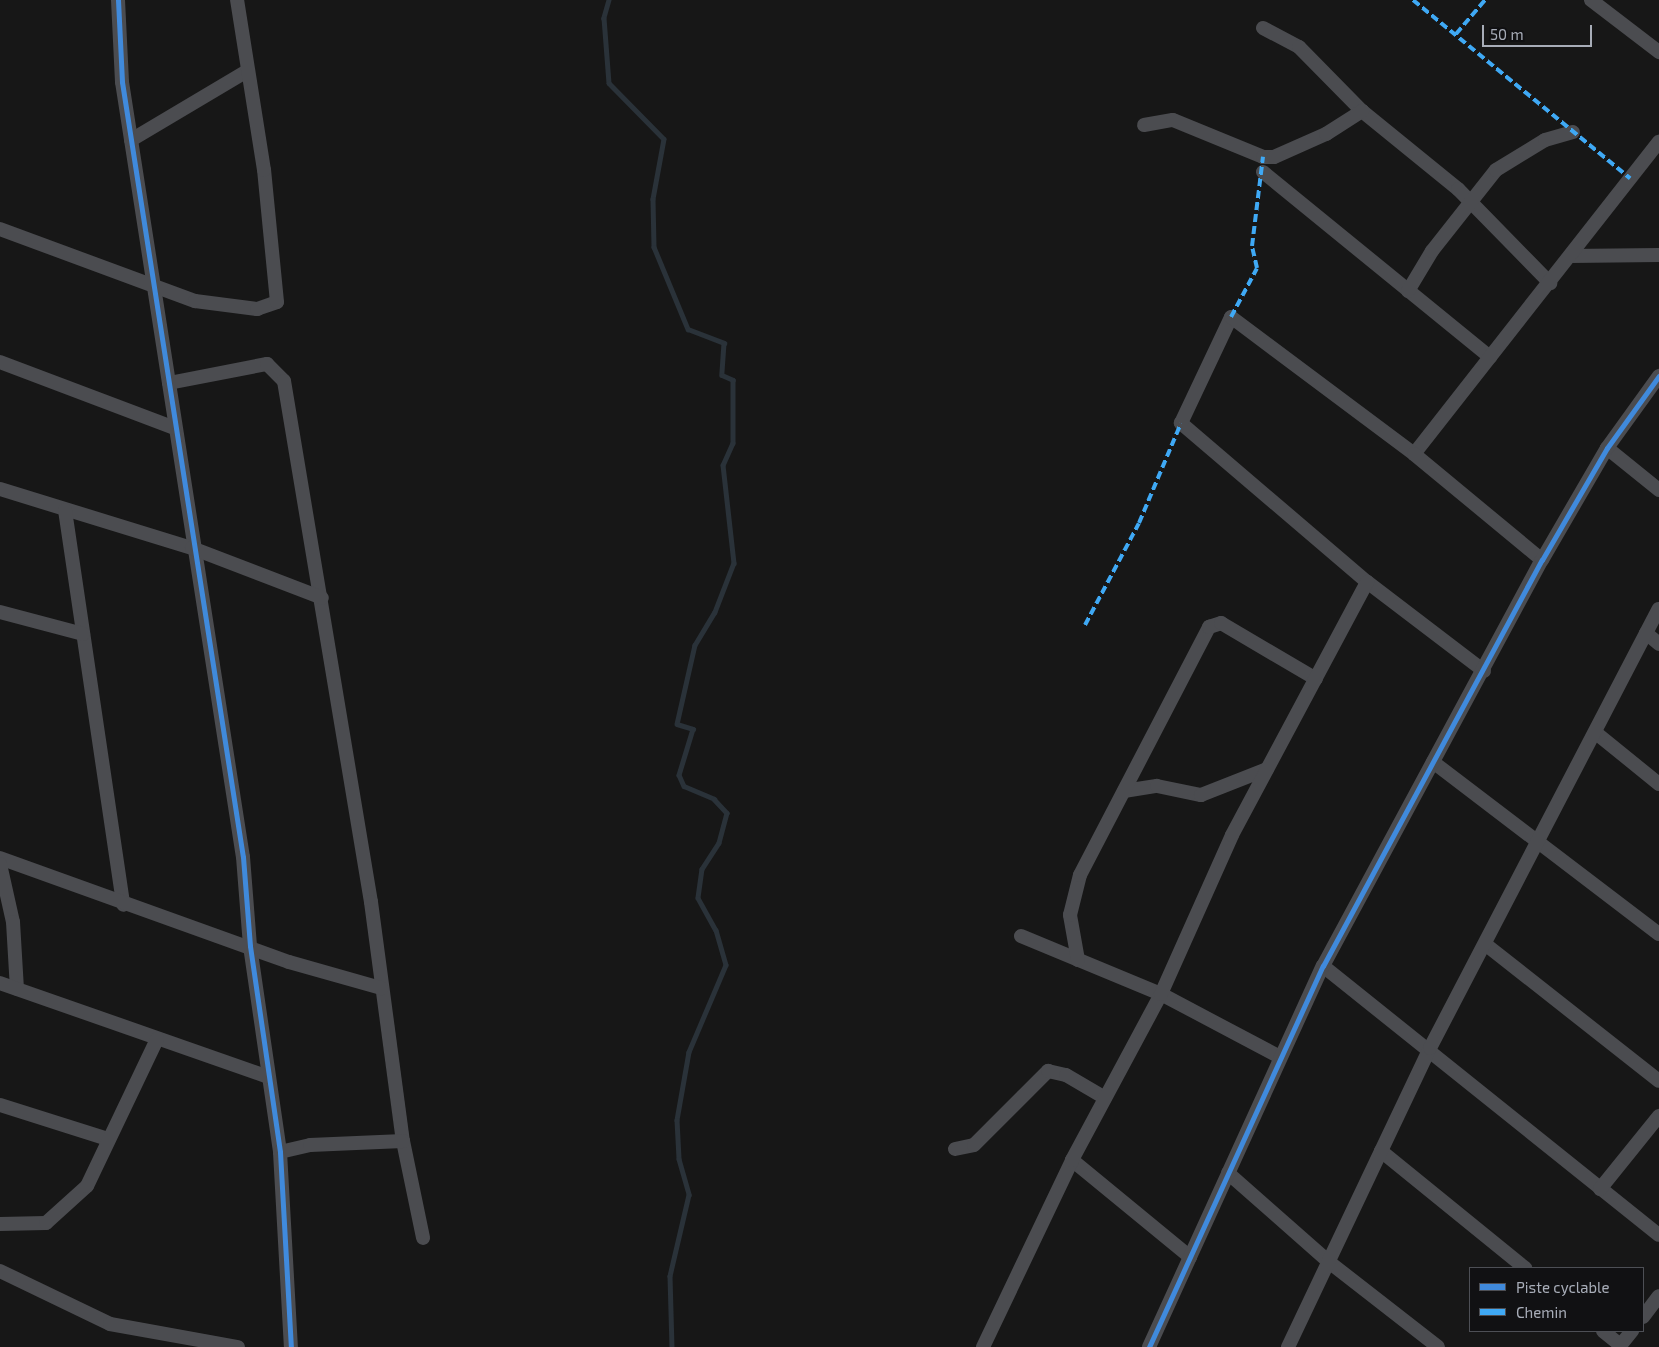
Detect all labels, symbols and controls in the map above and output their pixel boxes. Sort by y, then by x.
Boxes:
scale bar [1484,15,1594,47]
text: 50 m [1490,25,1524,43]
legend [1469,1267,1644,1332]
text: Piste cyclable [1516,1278,1610,1296]
text: Chemin [1516,1303,1567,1321]

